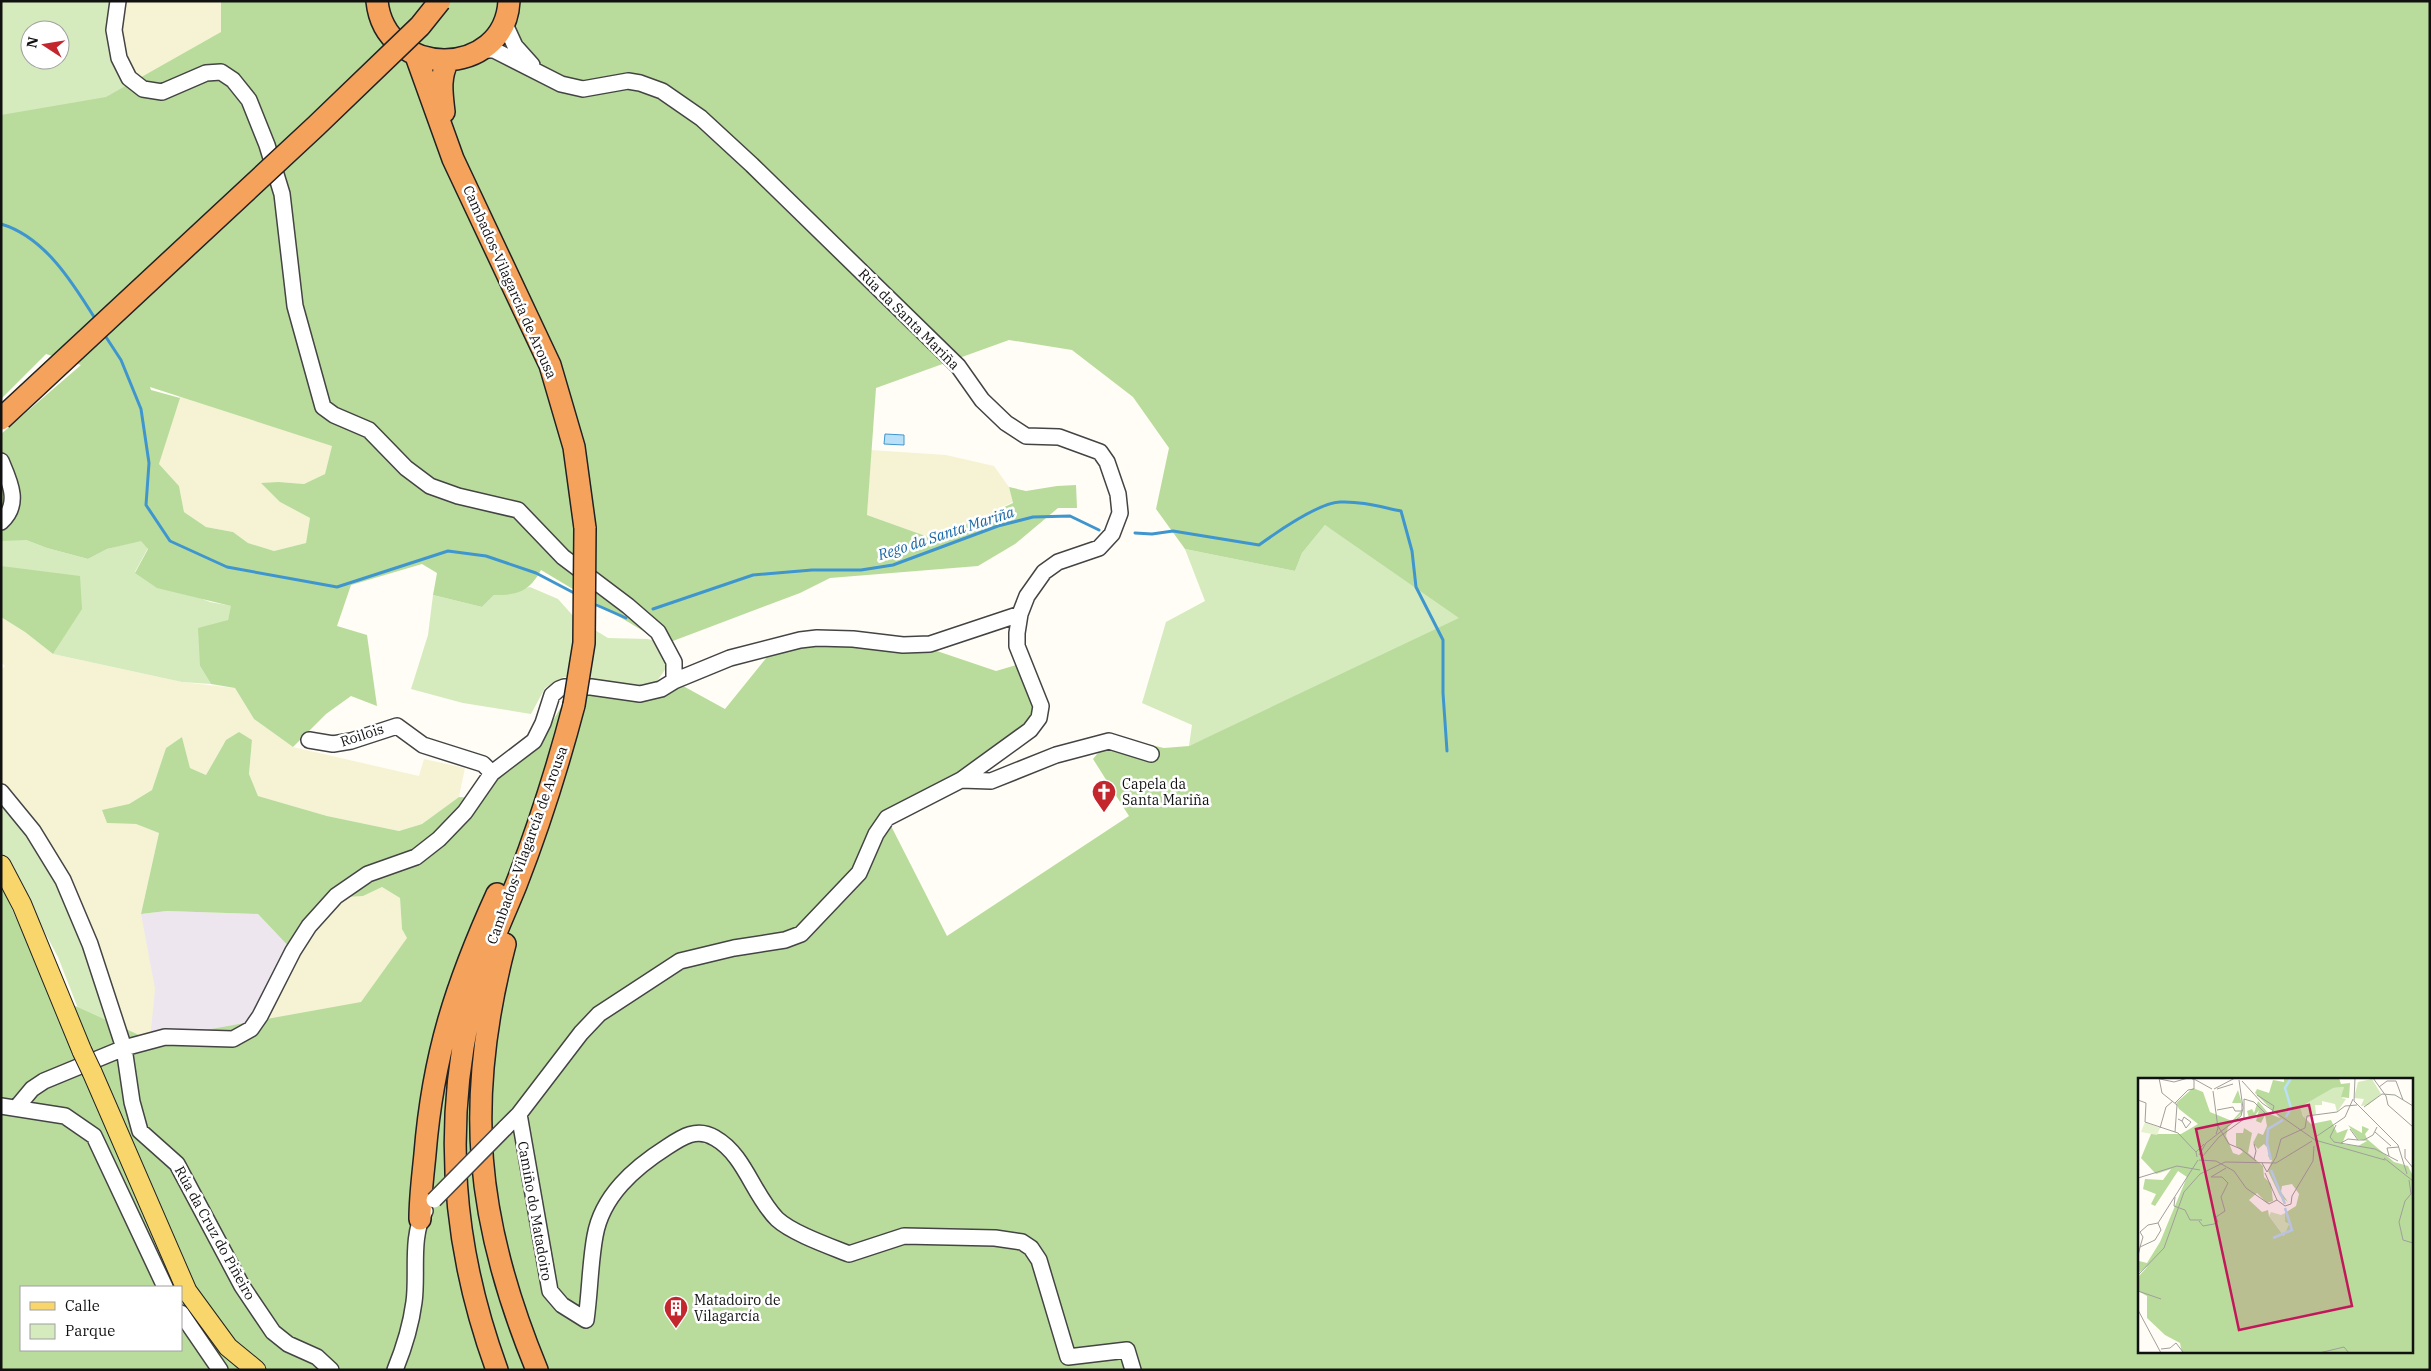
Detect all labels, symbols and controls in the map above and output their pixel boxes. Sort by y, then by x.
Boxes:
north arrow [20,20,70,70]
text: N [22,35,42,50]
street label: Cambados-Vilagarcía de Arousa [459,183,561,382]
street label: Rúa da Santa Mariña [855,265,964,374]
water label: Rego da Santa Mariña [874,502,1017,564]
street label: Roilois [338,719,386,750]
street label: Cambados-Vilagarcía de Arousa [483,743,571,947]
place label: Capela da Santa Mariña [1122,775,1210,809]
church icon: Capela da Santa Mariña [1091,779,1117,813]
inset map [2138,1078,2414,1354]
street label: Camiño do Matadoiro [514,1140,556,1282]
street label: Rúa da Cruz do Piñeiro [171,1163,259,1303]
legend [20,1286,182,1351]
place label: Matadoiro de Vilagarcía [694,1291,780,1325]
building icon: Matadoiro de Vilagarcía [663,1295,689,1329]
text: Calle [65,1296,100,1315]
text: Parque [65,1321,115,1340]

